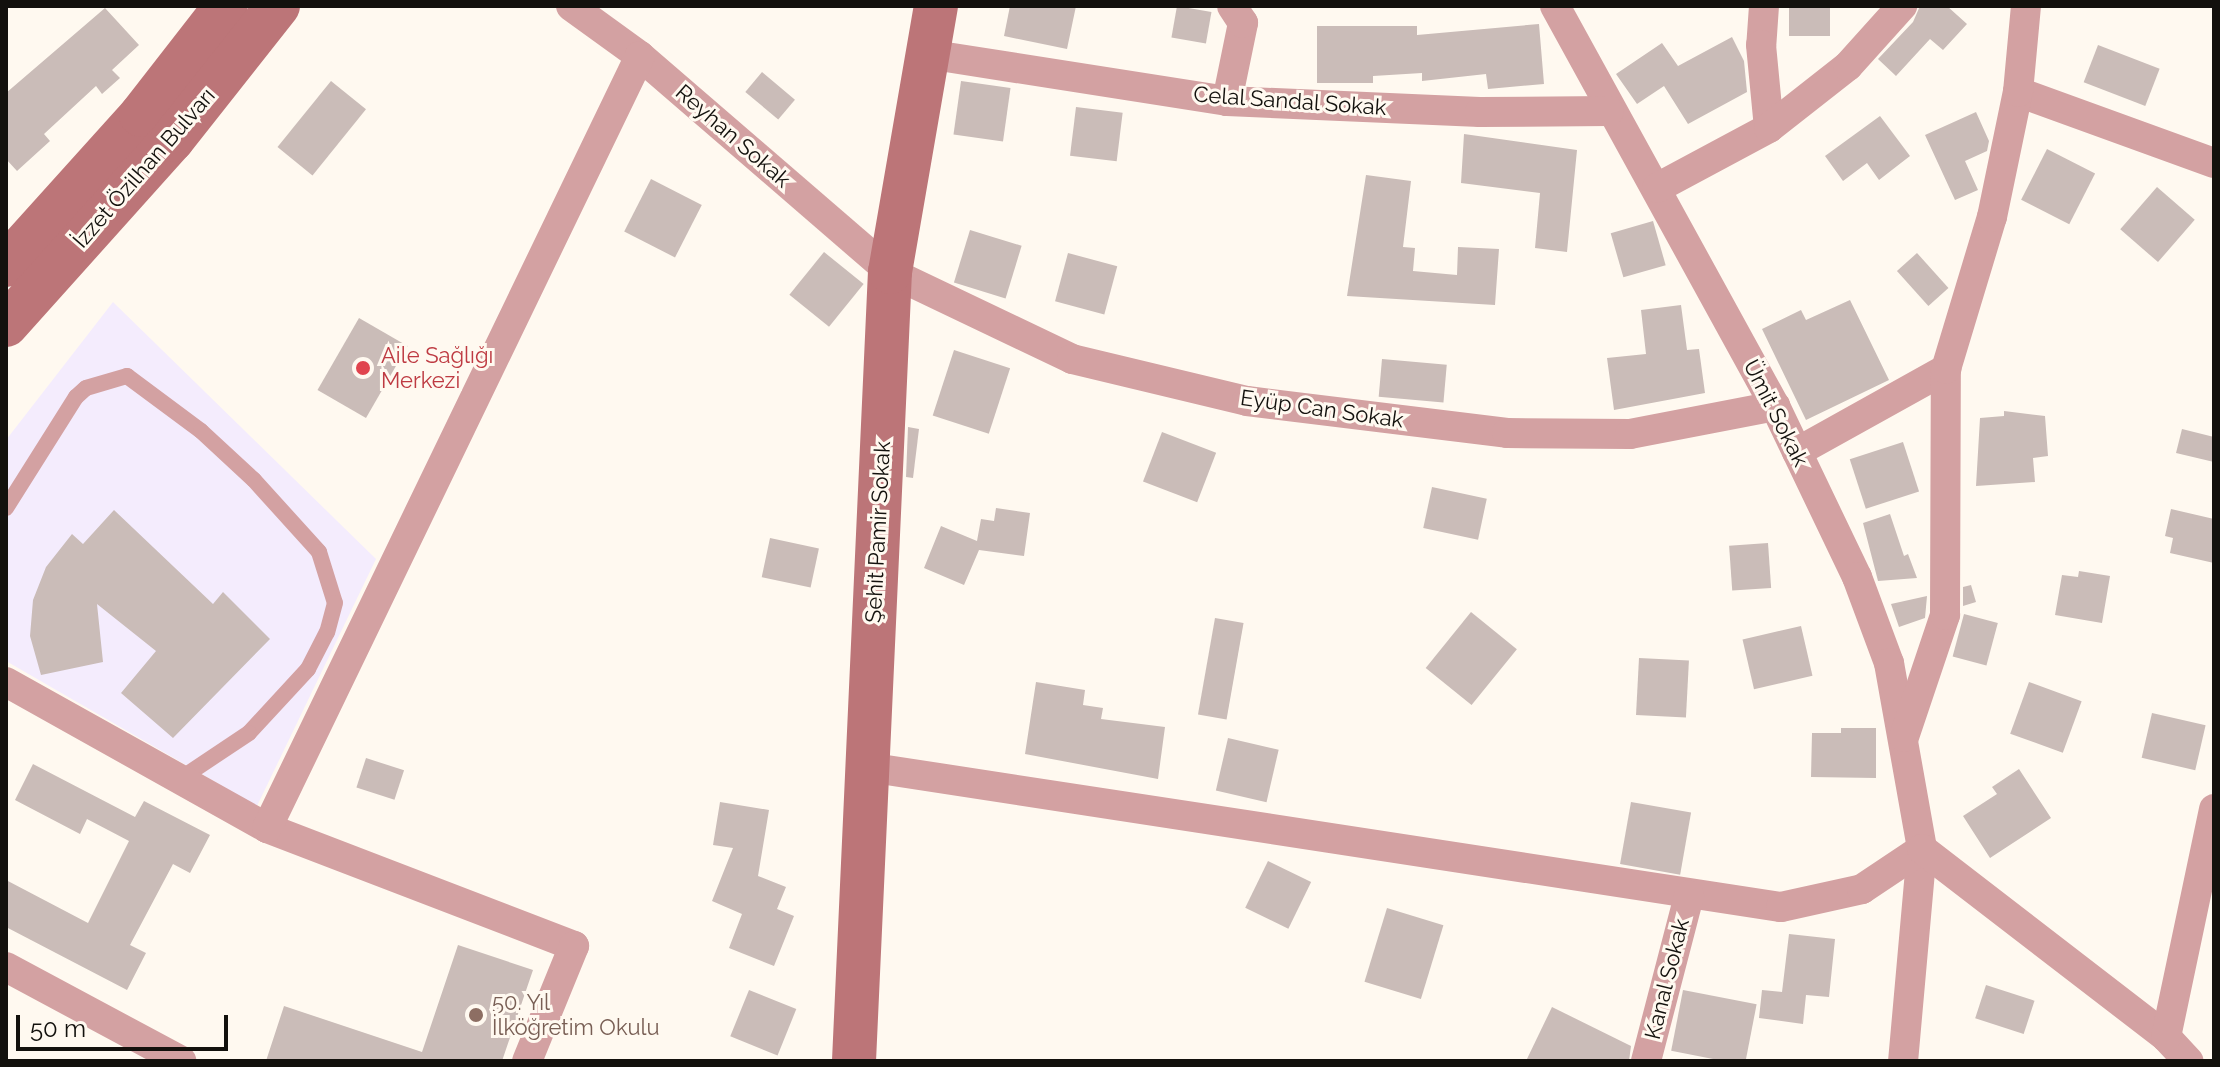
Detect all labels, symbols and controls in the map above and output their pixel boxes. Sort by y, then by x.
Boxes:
street label: Reyhan Sokak [670,79,796,193]
street label: Celal Sandal Sokak [1192,81,1388,121]
street label: İzzet Özilhan Bulvarı [67,83,221,253]
place label: Aile Sağlığı Merkezi [381,342,493,394]
street label: Ümit Sokak [1738,355,1814,471]
marker: Aile Sağlığı Merkezi [352,357,374,379]
street label: Eyüp Can Sokak [1239,384,1405,434]
street label: Şehit Pamir Sokak [860,440,896,624]
street label: Kanal Sokak [1639,916,1695,1042]
place label: 50. Yıl İlköğretim Okulu [492,989,660,1040]
scale bar [20,999,232,1049]
marker: 50. Yıl İlköğretim Okulu [467,1006,485,1024]
text: 50 m [30,1014,86,1043]

